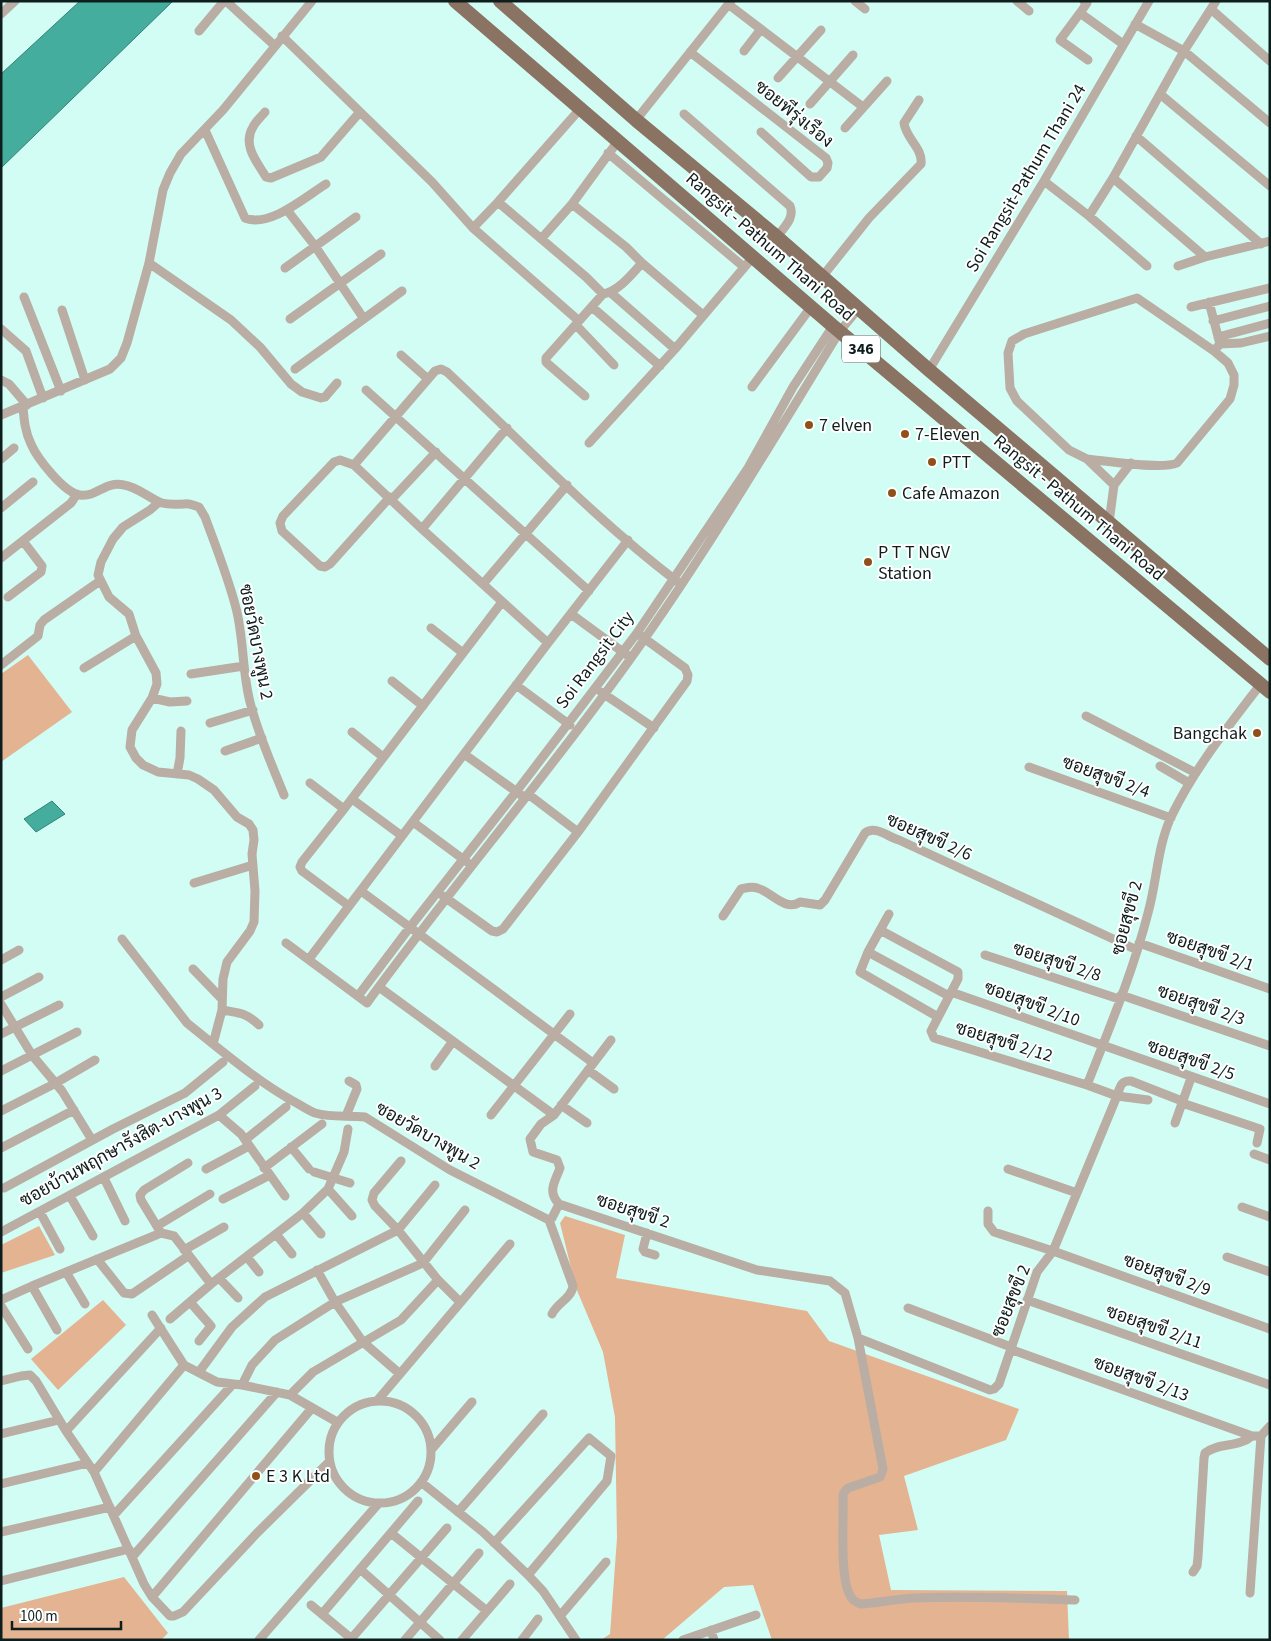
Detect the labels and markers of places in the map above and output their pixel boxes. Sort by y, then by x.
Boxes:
place label: 7 elven [819,413,872,438]
marker: 7 elven [803,419,815,431]
place label: 7-Eleven [915,422,980,447]
marker: 7-Eleven [899,428,911,440]
place label: PTT [942,450,971,475]
marker: PTT [926,456,938,468]
place label: Cafe Amazon [902,481,1000,506]
marker: Cafe Amazon [886,487,898,499]
place label: P T T NGV Station [878,540,951,586]
marker: P T T NGV Station [862,556,874,568]
place label: Bangchak [1173,721,1247,746]
marker: Bangchak [1251,727,1263,739]
place label: E 3 K Ltd [266,1464,330,1489]
marker: E 3 K Ltd [250,1470,262,1482]

